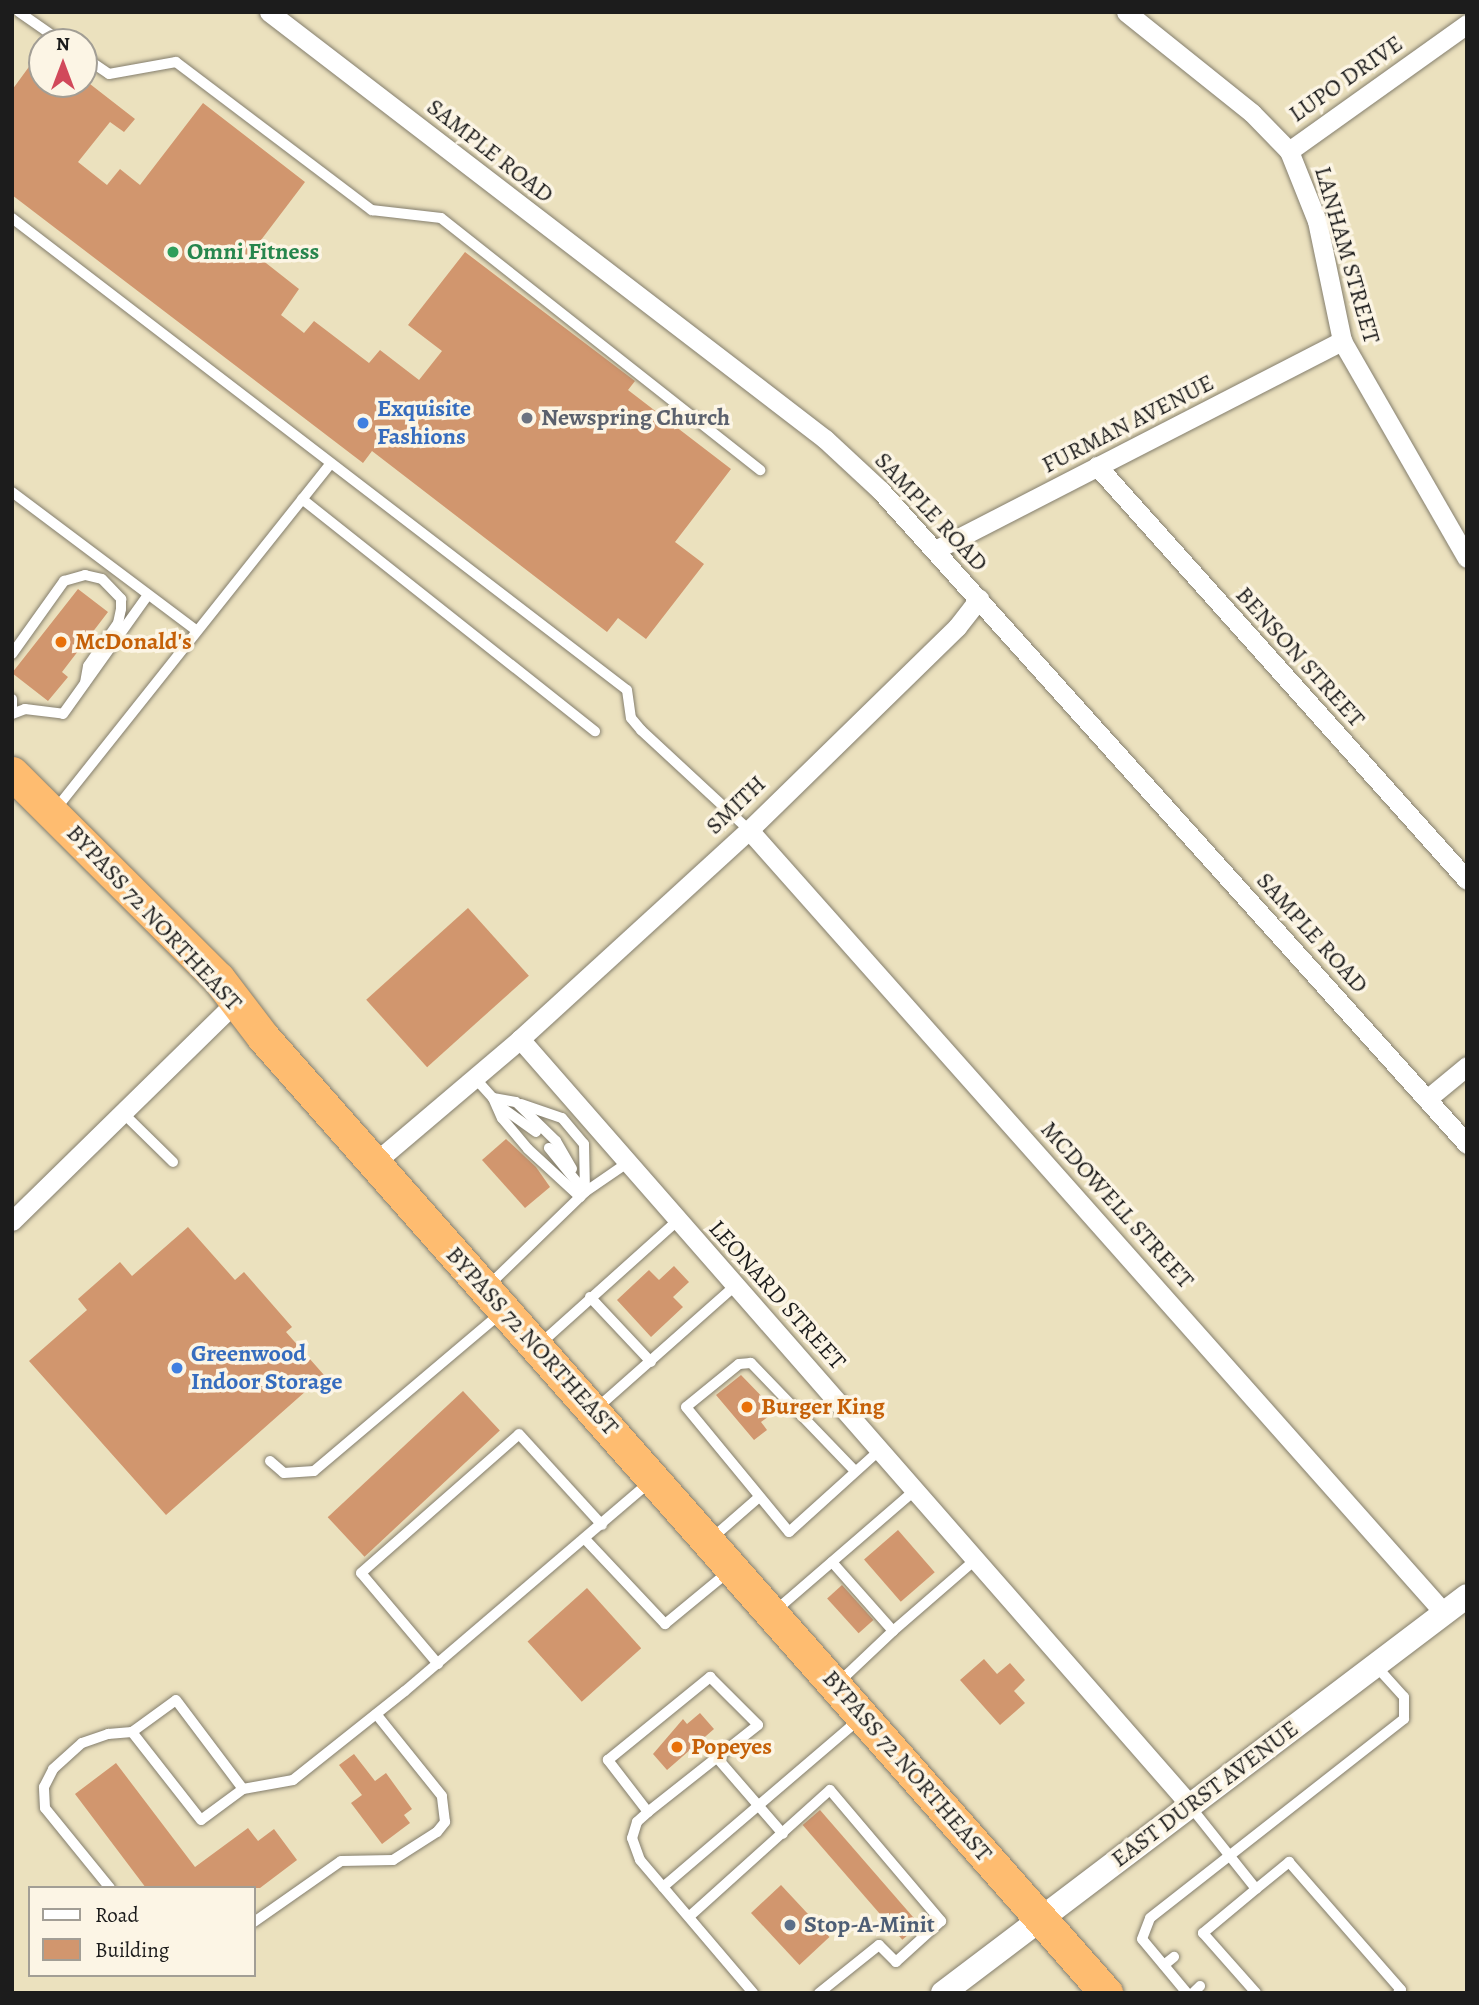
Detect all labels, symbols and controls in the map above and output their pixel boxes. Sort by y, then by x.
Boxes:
north arrow [28,28,98,98]
street label: LUPO DRIVE [1284,29,1408,129]
text: N [56,31,70,57]
street label: SAMPLE ROAD [421,93,559,209]
street label: LANHAM STREET [1308,163,1386,347]
place label: Omni Fitness [187,238,319,266]
marker: Omni Fitness [165,244,181,260]
street label: FURMAN AVENUE [1037,368,1219,480]
place label: Exquisite Fashions [377,395,471,451]
place label: Newspring Church [541,404,730,432]
marker: Newspring Church [519,410,535,426]
marker: Exquisite Fashions [355,415,371,431]
street label: SAMPLE ROAD [868,446,994,578]
street label: BENSON STREET [1229,581,1371,733]
place label: McDonald's [75,628,192,656]
marker: McDonald's [53,634,69,650]
street label: SMITH [700,769,772,841]
street label: BYPASS 72 NORTHEAST [60,819,248,1017]
street label: SAMPLE ROAD [1250,867,1374,999]
street label: MCDOWELL STREET [1034,1115,1200,1295]
street label: LEONARD STREET [702,1214,852,1376]
street label: BYPASS 72 NORTHEAST [440,1241,624,1441]
place label: Greenwood Indoor Storage [191,1340,343,1396]
marker: Greenwood Indoor Storage [169,1360,185,1376]
place label: Burger King [761,1393,885,1421]
marker: Burger King [739,1399,755,1415]
street label: BYPASS 72 NORTHEAST [816,1664,998,1868]
street label: EAST DURST AVENUE [1106,1714,1304,1874]
place label: Popeyes [691,1733,772,1761]
marker: Popeyes [669,1739,685,1755]
legend [28,1886,256,1977]
text: Road [95,1901,139,1929]
place label: Stop-A-Minit [804,1911,935,1939]
marker: Stop-A-Minit [782,1917,798,1933]
text: Building [95,1936,169,1964]

